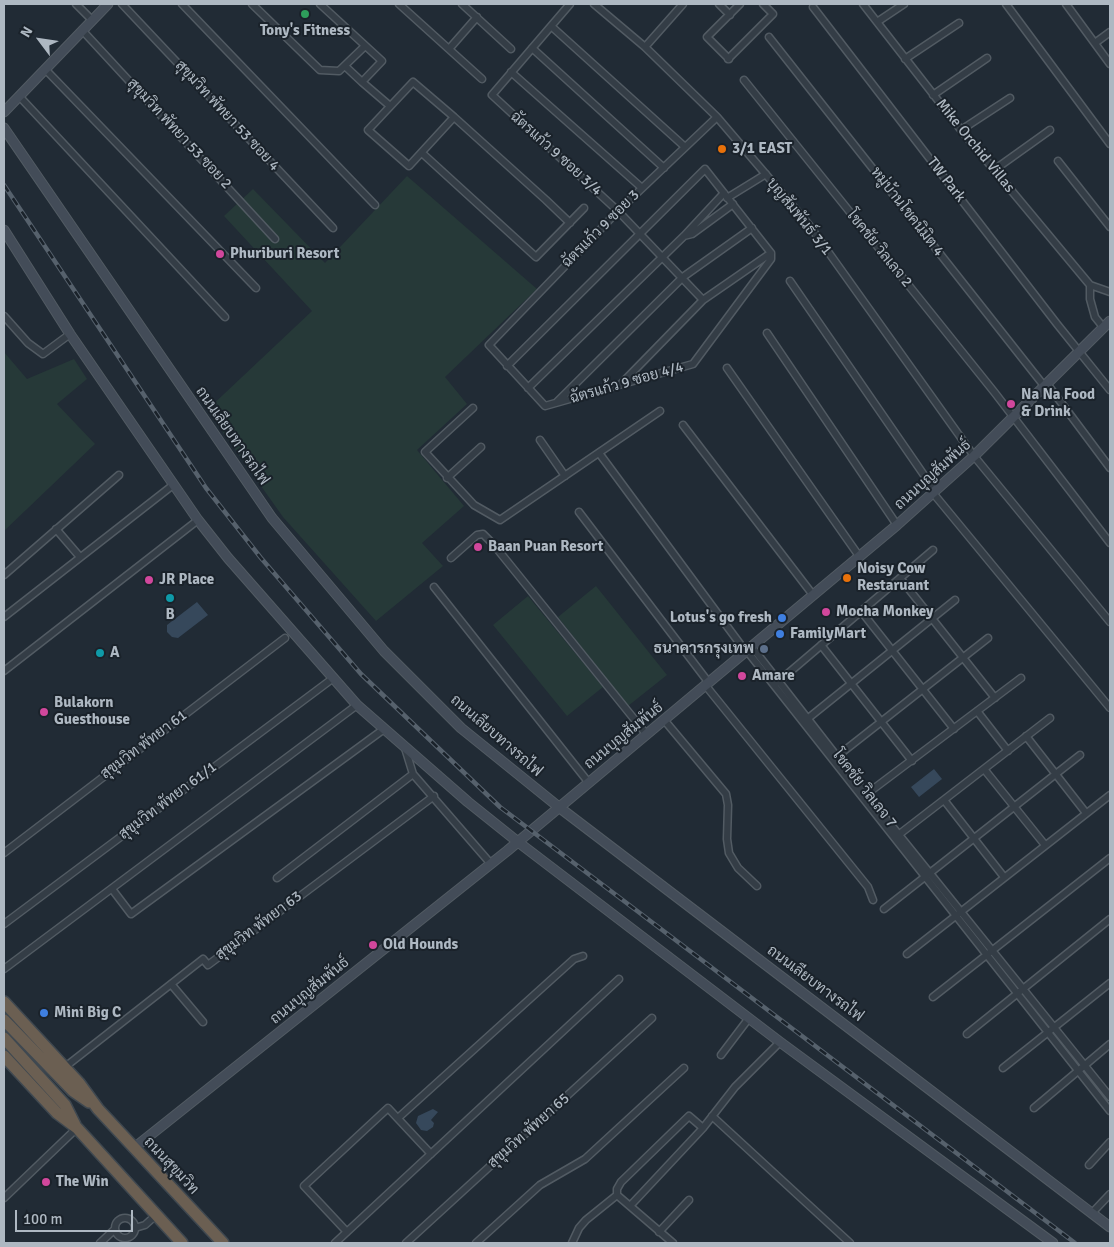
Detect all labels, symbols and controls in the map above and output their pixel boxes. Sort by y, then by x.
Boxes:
marker: Tony's Fitness [299,8,311,20]
north arrow [15,15,65,65]
place label: Tony's Fitness [260,22,350,40]
text: N [17,23,37,41]
street label: สุขุมวิท พัทยา 53 ซอย 4 [171,57,283,175]
street label: สุขุมวิท พัทยา 53 ซอย 2 [123,75,235,193]
street label: Mike Orchid Villas [932,95,1018,197]
street label: ฉัตรแก้ว 9 ซอย 3/4 [506,108,606,200]
place label: 3/1 EAST [732,140,792,158]
marker: 3/1 EAST [716,143,728,155]
street label: TW Park [923,154,969,206]
street label: หมู่บ้านโชคนิมิต 4 [867,164,947,260]
street label: บุญสัมพันธ์ 3/1 [762,175,836,259]
street label: ฉัตรแก้ว 9 ซอย 3 [558,186,644,272]
street label: โชคชัย วิลเลจ 2 [842,207,916,291]
place label: Phuriburi Resort [230,245,339,263]
marker: Phuriburi Resort [214,248,226,260]
street label: ฉัตรแก้ว 9 ซอย 4/4 [568,358,686,408]
street label: ถนนเลียบทางรถไฟ [191,383,273,489]
place label: Na Na Food & Drink [1021,386,1095,421]
marker: Na Na Food & Drink [1005,398,1017,410]
street label: ถนนบุญสัมพันธ์ [891,436,975,514]
place label: Baan Puan Resort [488,538,603,556]
marker: Baan Puan Resort [472,541,484,553]
place label: Noisy Cow Restaruant [857,560,929,595]
place label: JR Place [159,571,214,589]
marker: Noisy Cow Restaruant [841,572,853,584]
marker: JR Place [143,574,155,586]
marker: B [164,592,176,604]
place label: Mocha Monkey [836,603,934,621]
place label: B [165,606,175,624]
marker: Mocha Monkey [820,606,832,618]
place label: Lotus's go fresh [670,609,772,627]
marker: Lotus's go fresh [776,612,788,624]
place label: FamilyMart [790,625,866,643]
marker: FamilyMart [774,628,786,640]
place label: ธนาคารกรุงเทพ [654,640,754,658]
marker: ธนาคารกรุงเทพ [758,643,770,655]
place label: A [110,644,120,662]
marker: A [94,647,106,659]
place label: Amare [752,667,795,685]
marker: Amare [736,670,748,682]
street label: ถนนเลียบทางรถไฟ [446,691,546,781]
place label: Bulakorn Guesthouse [54,694,130,729]
street label: ถนนบุญสัมพันธ์ [581,699,667,773]
marker: Bulakorn Guesthouse [38,706,50,718]
street label: สุขุมวิท พัทยา 61 [97,707,191,783]
street label: โชคชัย วิลเลจ 7 [828,746,900,832]
street label: สุขุมวิท พัทยา 61/1 [115,758,221,844]
street label: สุขุมวิท พัทยา 63 [212,888,306,964]
place label: Old Hounds [383,936,458,954]
marker: Old Hounds [367,939,379,951]
street label: ถนนเลียบทางรถไฟ [763,942,867,1026]
street label: ถนนบุญสัมพันธ์ [267,954,353,1028]
place label: Mini Big C [54,1004,121,1022]
marker: Mini Big C [38,1007,50,1019]
street label: สุขุมวิท พัทยา 65 [484,1090,574,1172]
street label: ถนนสุขุมวิท [140,1133,202,1199]
place label: The Win [56,1173,109,1191]
marker: The Win [40,1176,52,1188]
scale bar [18,1200,135,1232]
text: 100 m [23,1210,63,1228]

